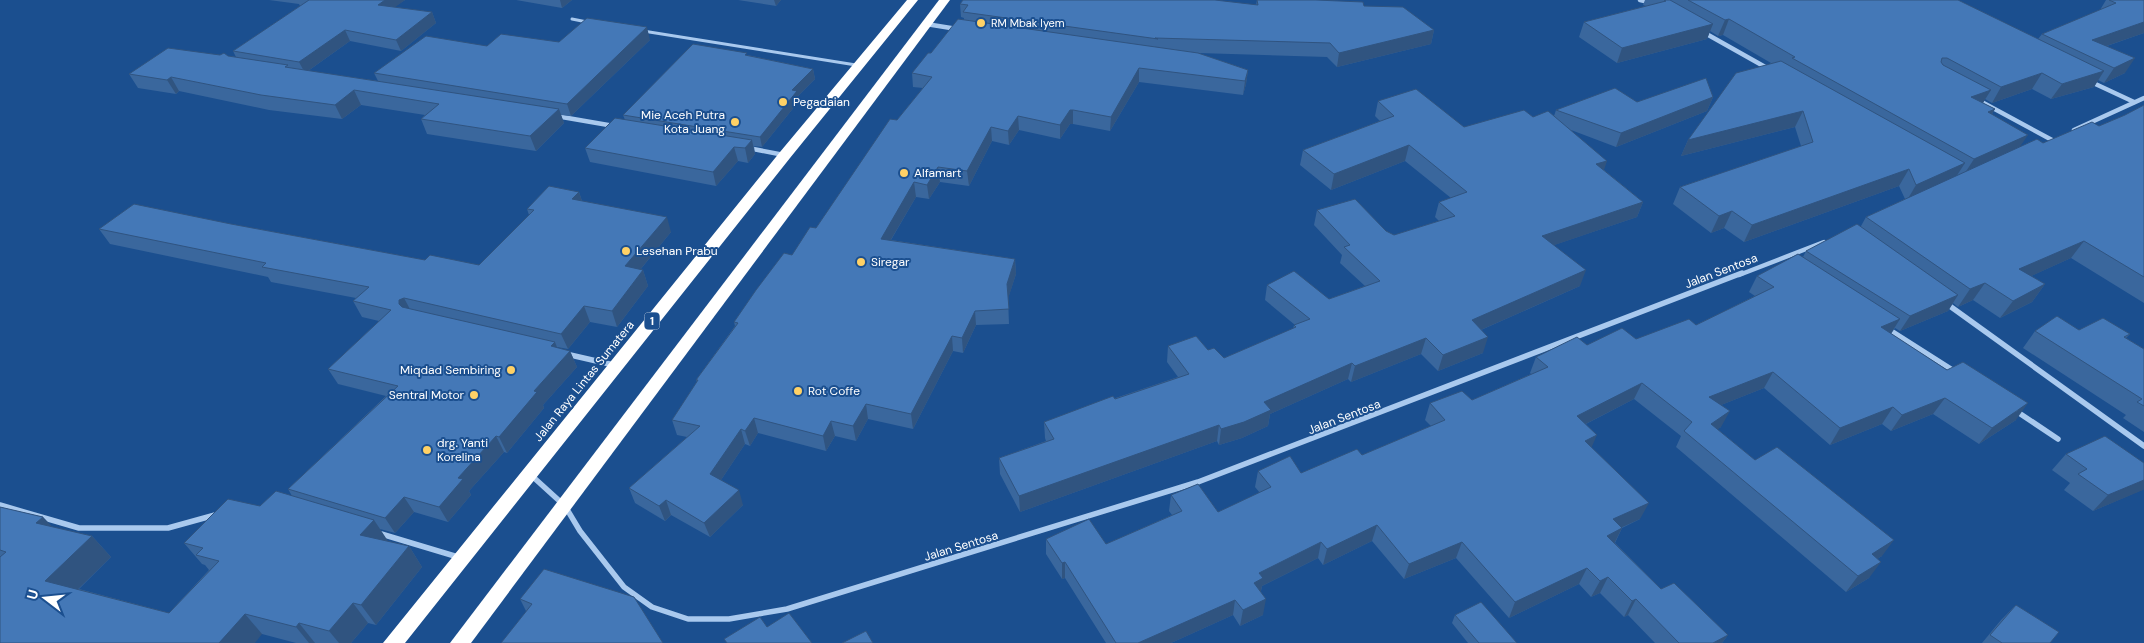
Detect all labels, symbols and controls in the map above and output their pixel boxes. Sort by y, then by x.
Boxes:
place label: RM Mbak Iyem [991,16,1065,30]
marker: RM Mbak Iyem [975,17,987,29]
place label: Pegadaian [793,94,850,110]
marker: Pegadaian [777,96,789,108]
place label: Mie Aceh Putra Kota Juang [641,107,725,137]
marker: Mie Aceh Putra Kota Juang [729,116,741,128]
place label: Alfamart [914,165,962,181]
marker: Alfamart [898,167,910,179]
place label: Lesehan Prabu [636,243,718,259]
marker: Lesehan Prabu [620,245,632,257]
street label: Jalan Sentosa [1682,250,1760,292]
place label: Siregar [871,254,910,270]
marker: Siregar [855,256,867,268]
road number: 1 [644,312,660,330]
street label: Jalan Raya Lintas Sumatera [530,317,638,445]
place label: Miqdad Sembiring [400,362,501,378]
marker: Miqdad Sembiring [505,364,517,376]
place label: Rot Coffe [808,383,860,399]
marker: Rot Coffe [792,385,804,397]
place label: Sentral Motor [389,387,465,403]
marker: Sentral Motor [468,389,480,401]
street label: Jalan Sentosa [1305,396,1383,438]
place label: drg. Yanti Korelina [437,435,488,465]
marker: drg. Yanti Korelina [421,444,433,456]
street label: Jalan Sentosa [922,527,1000,565]
north arrow [20,573,70,623]
text: U [23,587,42,602]

